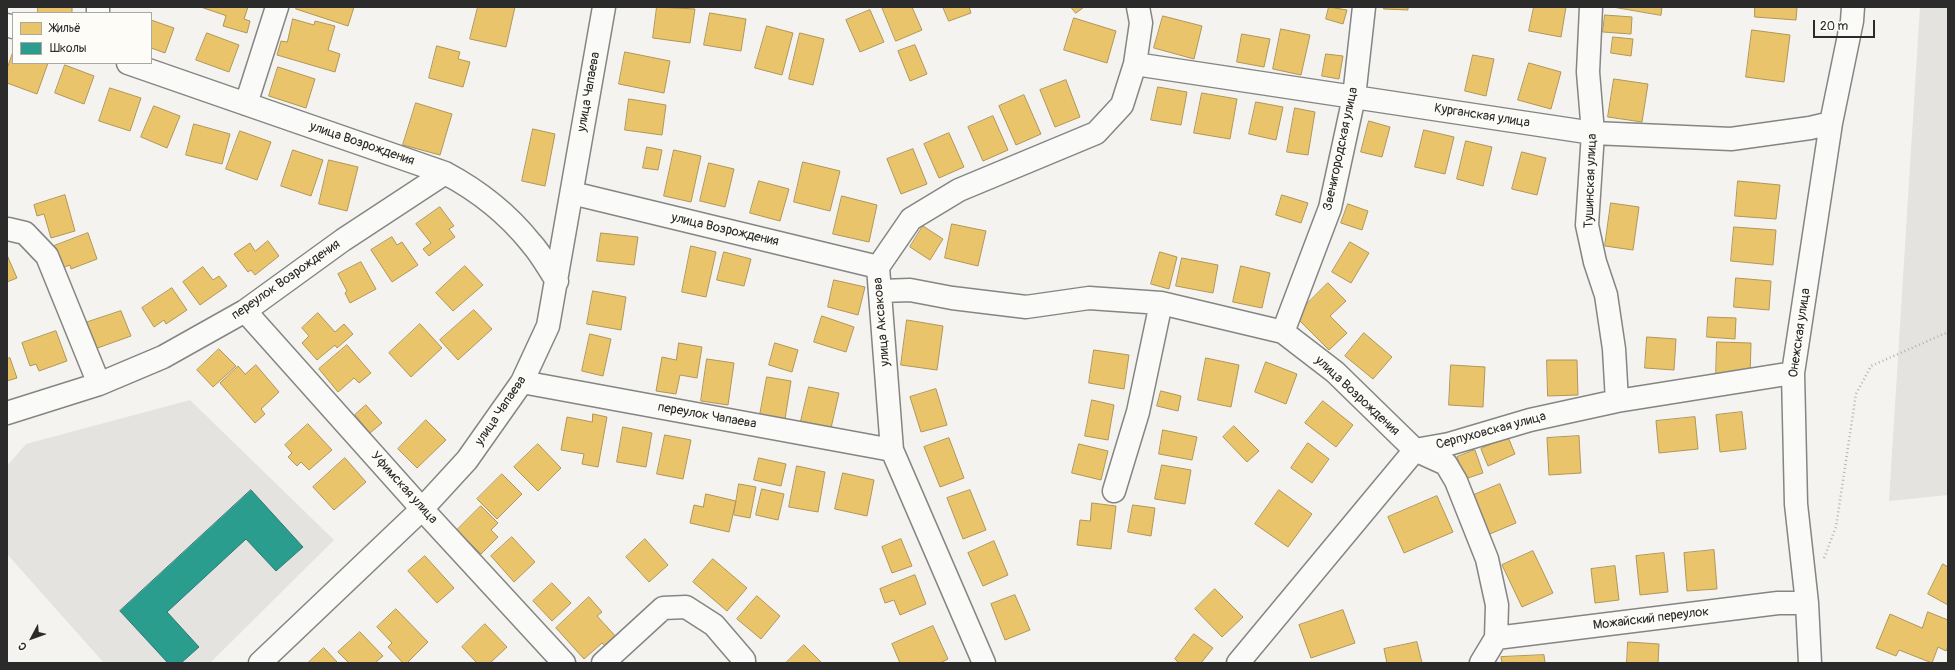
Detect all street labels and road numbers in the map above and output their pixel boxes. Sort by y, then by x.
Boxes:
street label: улица Чапаева [574,51,604,133]
street label: Звенигородская улица [1320,86,1362,212]
street label: Курганская улица [1433,101,1531,131]
street label: улица Возрождения [308,119,416,169]
street label: Тушинская улица [1582,133,1600,229]
street label: улица Возрождения [670,210,780,250]
street label: переулок Возрождения [229,237,343,323]
street label: улица Аксакова [870,277,894,367]
street label: Онежская улица [1786,287,1814,379]
street label: улица Возрождения [1312,353,1402,439]
street label: улица Чапаева [472,373,530,449]
street label: переулок Чапаева [656,400,758,432]
street label: Серпуховская улица [1434,409,1548,453]
street label: Уфимская улица [367,449,441,527]
street label: Можайский переулок [1592,604,1710,634]

